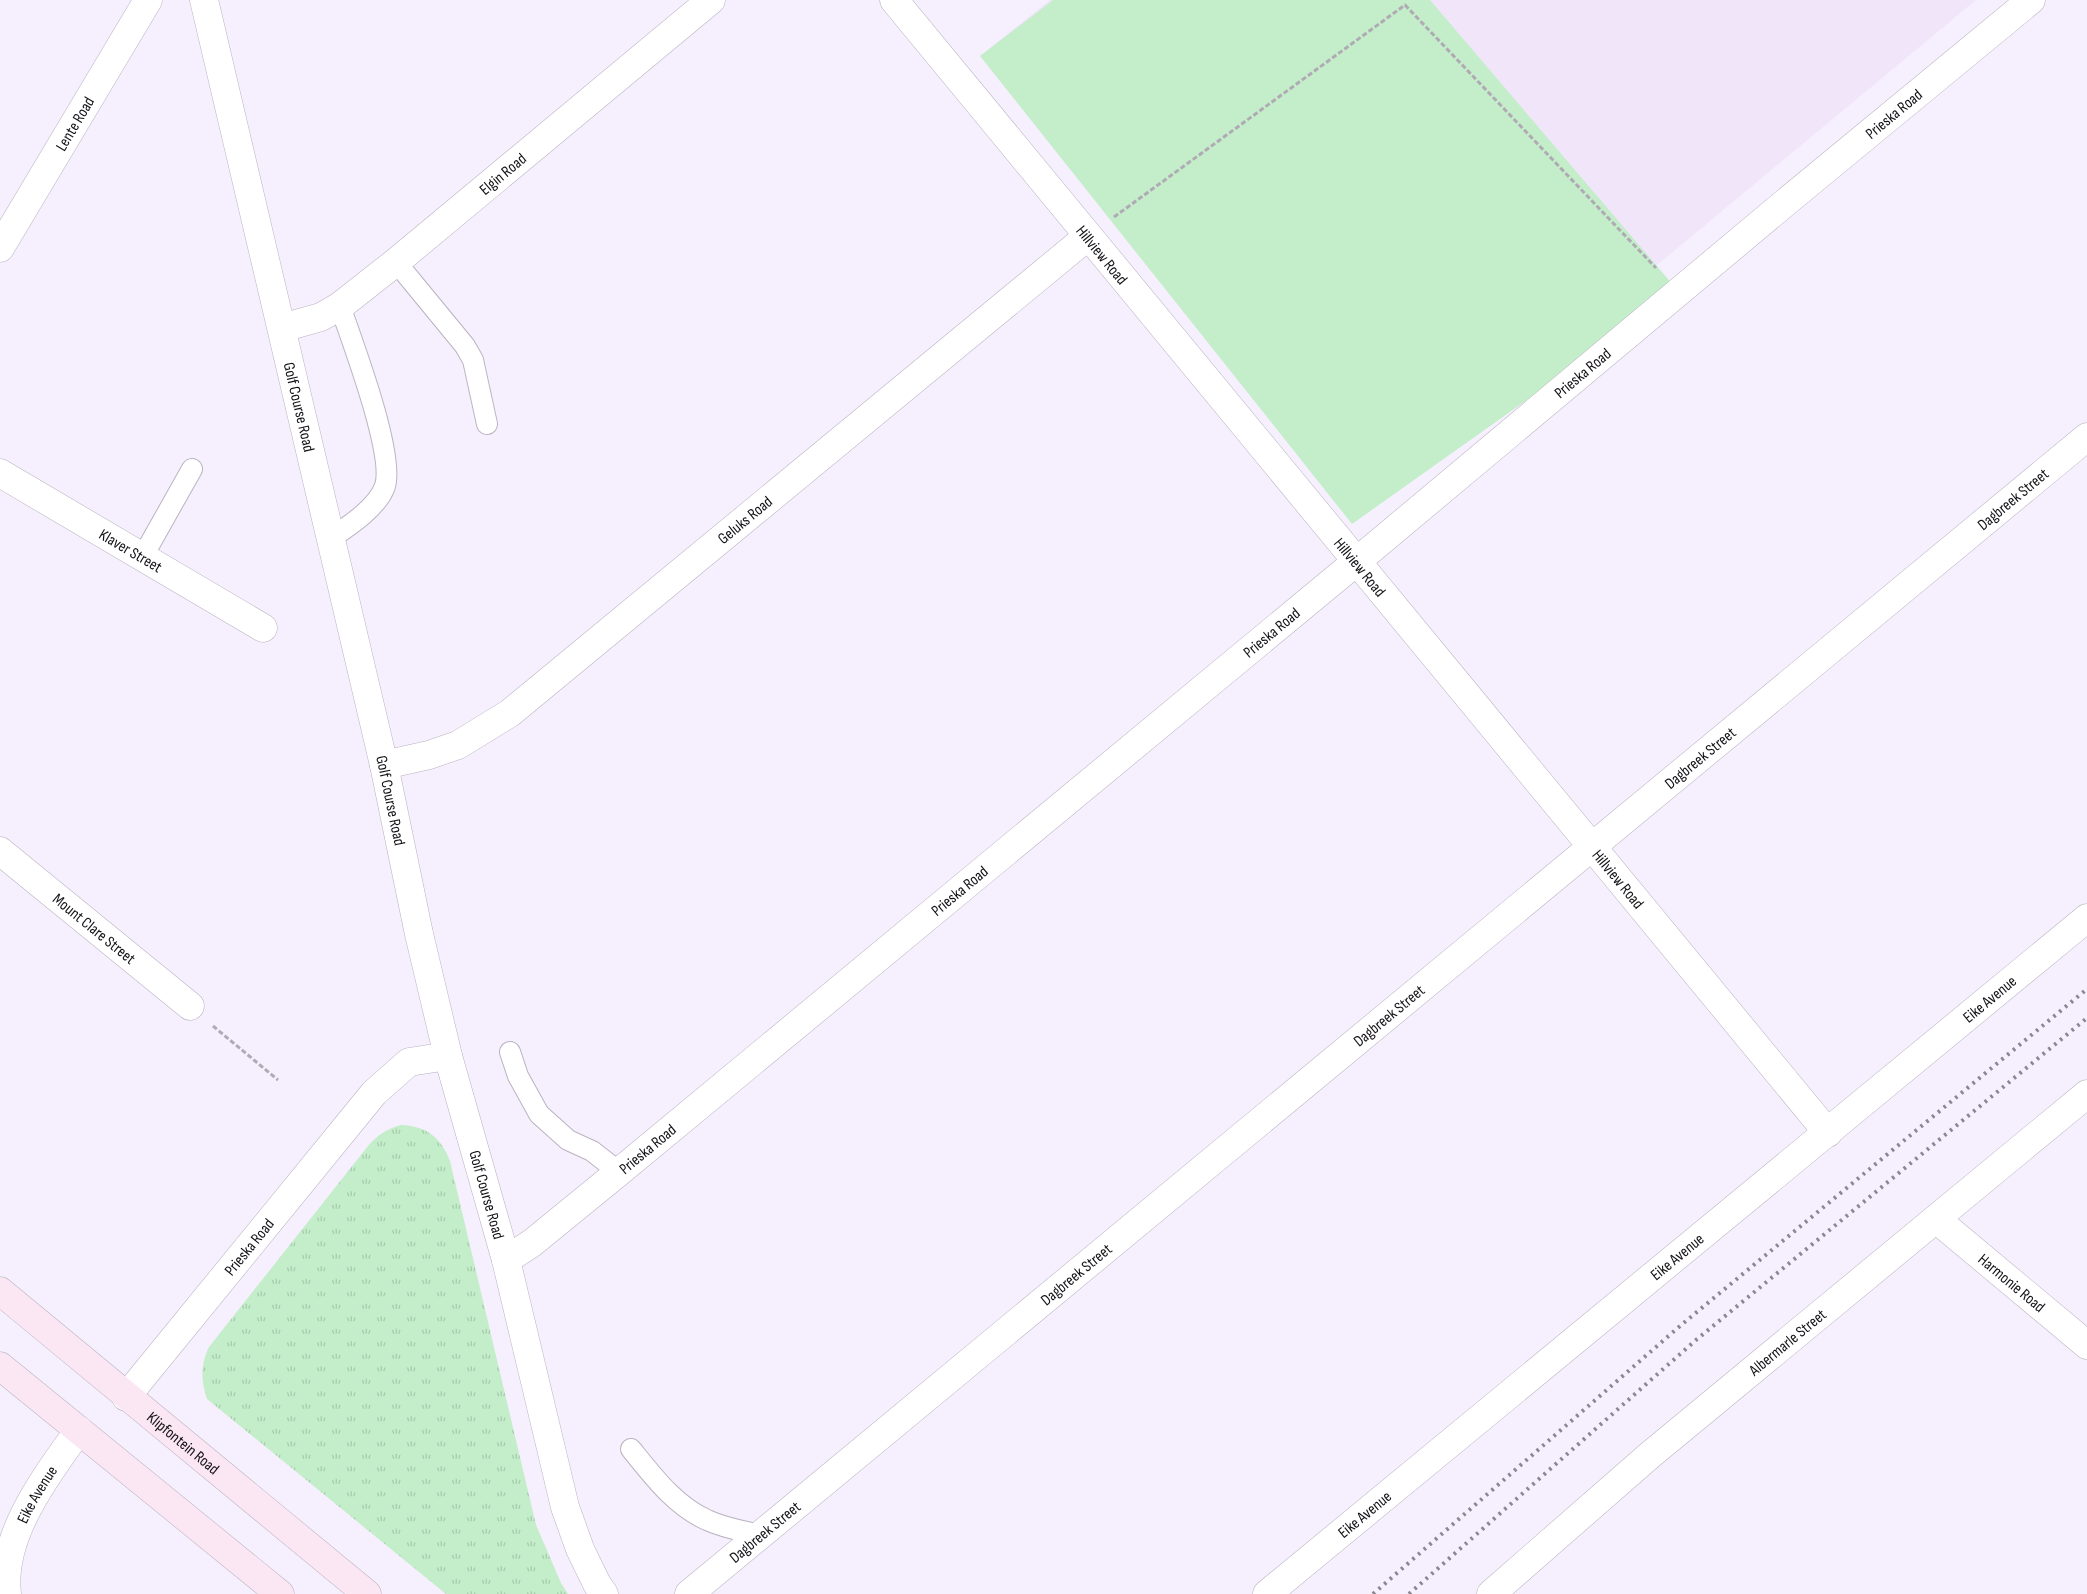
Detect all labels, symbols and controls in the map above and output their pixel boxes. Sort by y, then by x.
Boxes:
street label: Prieska Road [1862,86,1927,144]
street label: Lente Road [52,94,99,155]
street label: Elgin Road [476,150,531,200]
street label: Hillview Road [1071,222,1131,289]
street label: Prieska Road [1551,345,1615,403]
street label: Golf Course Road [279,360,318,454]
street label: Dagbreek Street [1974,465,2053,535]
street label: Geluks Road [714,493,777,549]
street label: Klaver Street [95,526,165,577]
street label: Hillview Road [1329,534,1389,601]
street label: Prieska Road [1240,604,1304,662]
street label: Dagbreek Street [1661,724,1740,794]
street label: Golf Course Road [371,754,408,847]
street label: Hillview Road [1588,846,1647,913]
street label: Prieska Road [928,863,992,921]
street label: Mount Clare Street [48,890,139,969]
street label: Eike Avenue [1960,972,2021,1027]
street label: Dagbreek Street [1350,981,1429,1051]
street label: Prieska Road [616,1121,680,1179]
street label: Golf Course Road [464,1148,508,1242]
street label: Prieska Road [221,1215,279,1280]
street label: Eike Avenue [1647,1230,1708,1285]
street label: Dagbreek Street [1037,1240,1116,1310]
street label: Harmonie Road [1974,1250,2048,1317]
street label: Albermarle Street [1745,1305,1831,1381]
street label: Klipfontein Road [142,1408,223,1479]
street label: Eike Avenue [14,1463,62,1527]
street label: Eike Avenue [1335,1487,1396,1543]
street label: Dagbreek Street [726,1498,805,1568]

